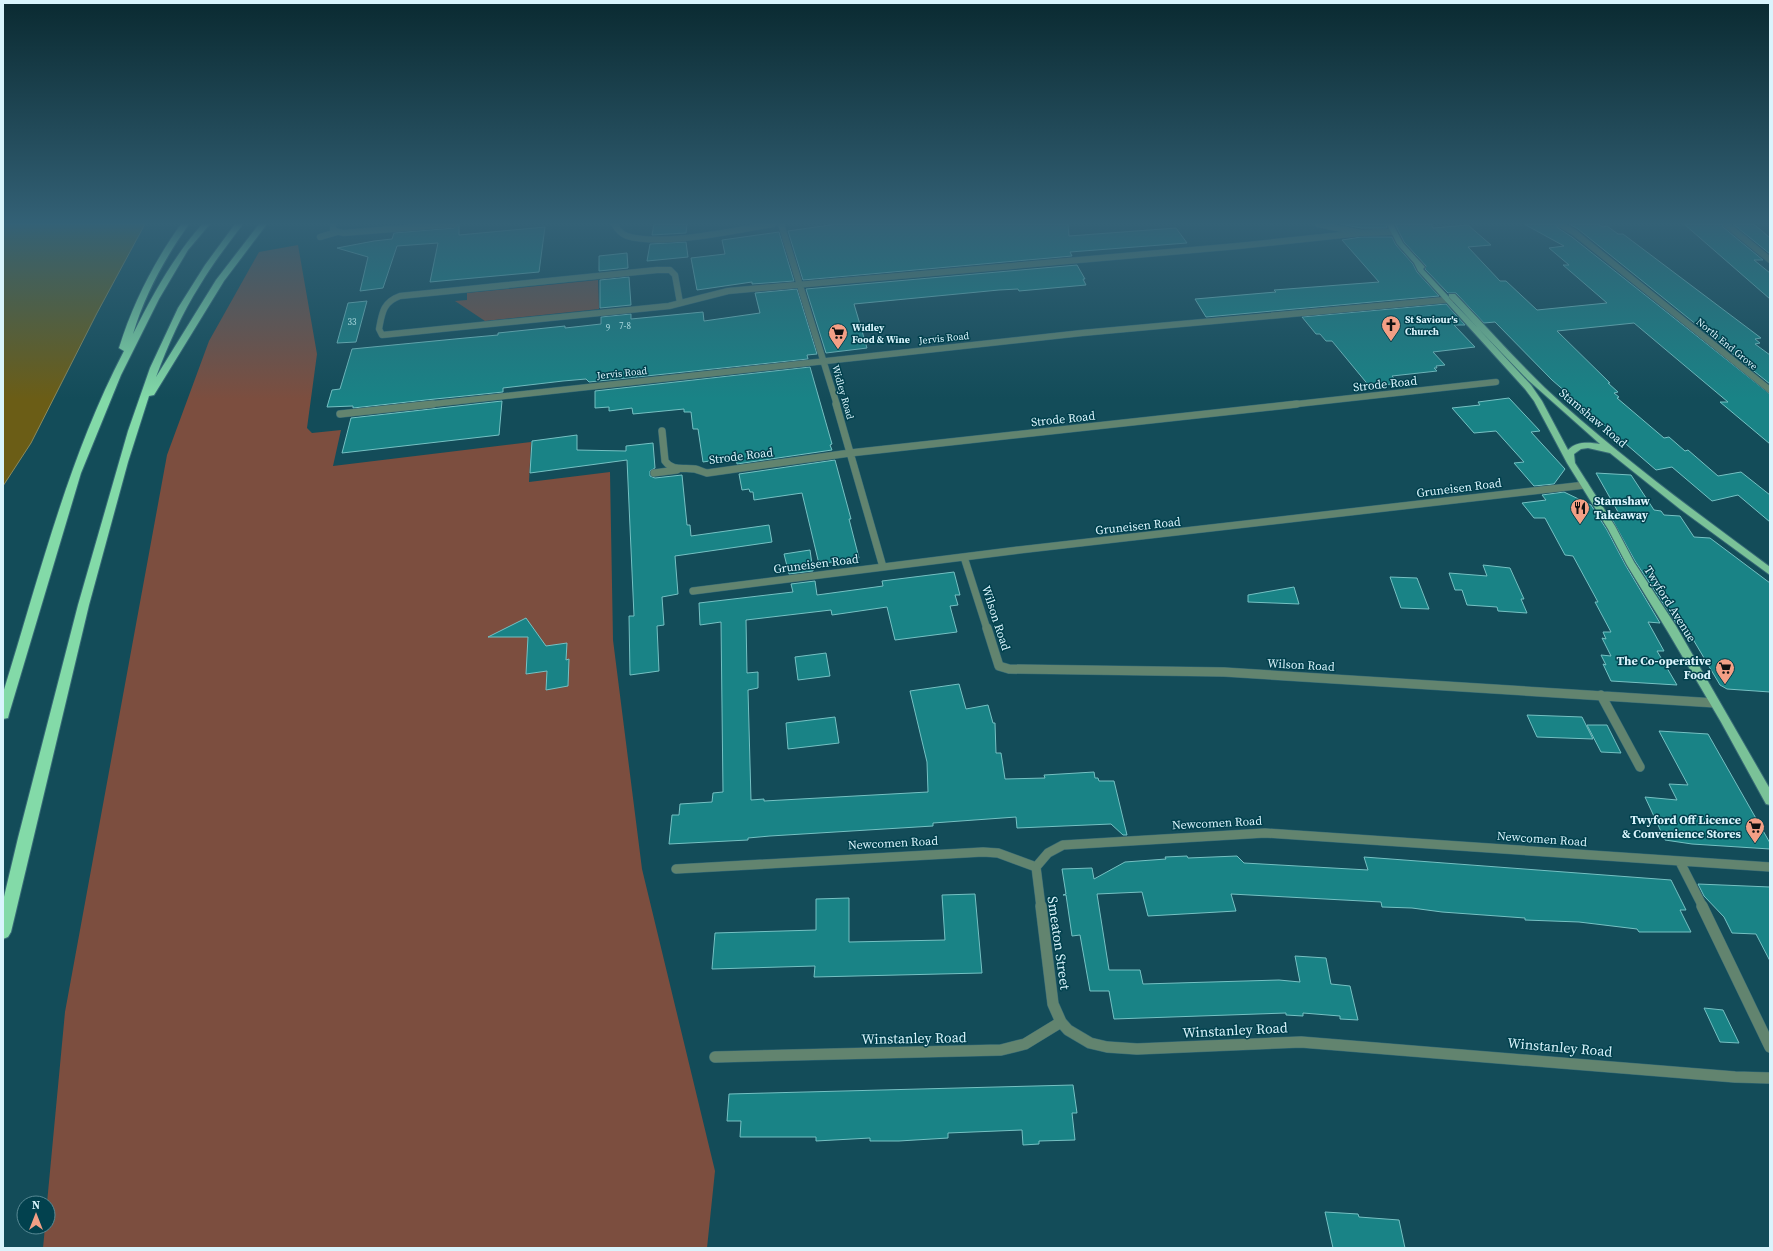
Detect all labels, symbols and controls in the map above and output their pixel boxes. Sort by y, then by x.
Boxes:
place label: St Saviour's Church [1405,313,1458,338]
church icon: St Saviour's Church [1380,314,1402,342]
street label: North End Grove [1694,315,1760,373]
house number: 33 [347,316,357,328]
house number: 7-8 [619,320,631,332]
place label: Widley Food & Wine [852,321,910,346]
house number: 9 [606,322,611,334]
supermarket icon: Widley Food & Wine [827,322,849,350]
street label: Jervis Road [917,329,970,347]
street label: Widley Road [829,363,857,421]
street label: Jervis Road [595,364,648,382]
street label: Strode Road [1352,373,1418,395]
street label: Stamshaw Road [1556,385,1631,451]
street label: Strode Road [1030,408,1096,430]
street label: Strode Road [708,444,774,468]
street label: Gruneisen Road [1415,475,1503,501]
place label: Stamshaw Takeaway [1594,493,1651,523]
restaurant icon: Stamshaw Takeaway [1569,497,1591,525]
street label: Gruneisen Road [1094,514,1182,538]
street label: Gruneisen Road [772,551,860,577]
street label: Twyford Avenue [1640,563,1700,645]
street label: Wilson Road [978,583,1014,653]
place label: The Co-operative Food [1616,653,1711,683]
street label: Wilson Road [1267,655,1335,675]
supermarket icon: The Co-operative Food [1714,657,1736,685]
place label: Twyford Off Licence & Convenience Stores [1622,812,1742,842]
street label: Newcomen Road [1172,813,1263,833]
supermarket icon: Twyford Off Licence & Convenience Stores [1744,816,1766,844]
street label: Newcomen Road [1496,828,1588,850]
street label: Newcomen Road [848,833,939,853]
street label: Smeaton Street [1043,895,1076,991]
street label: Winstanley Road [1182,1017,1288,1043]
street label: Winstanley Road [861,1027,967,1049]
street label: Winstanley Road [1507,1032,1613,1062]
north arrow [16,1195,56,1235]
text: N [32,1198,40,1213]

